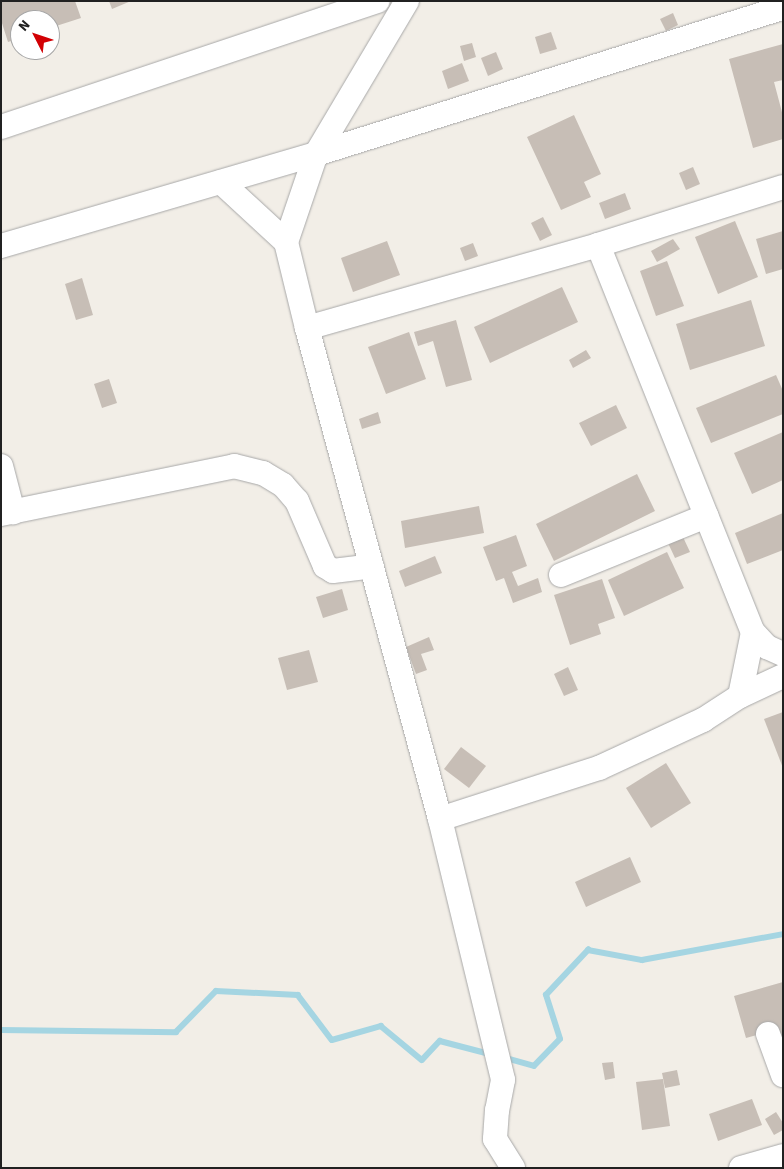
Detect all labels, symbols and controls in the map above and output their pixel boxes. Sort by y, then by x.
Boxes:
north arrow [10,10,60,60]
text: N [14,16,35,36]

